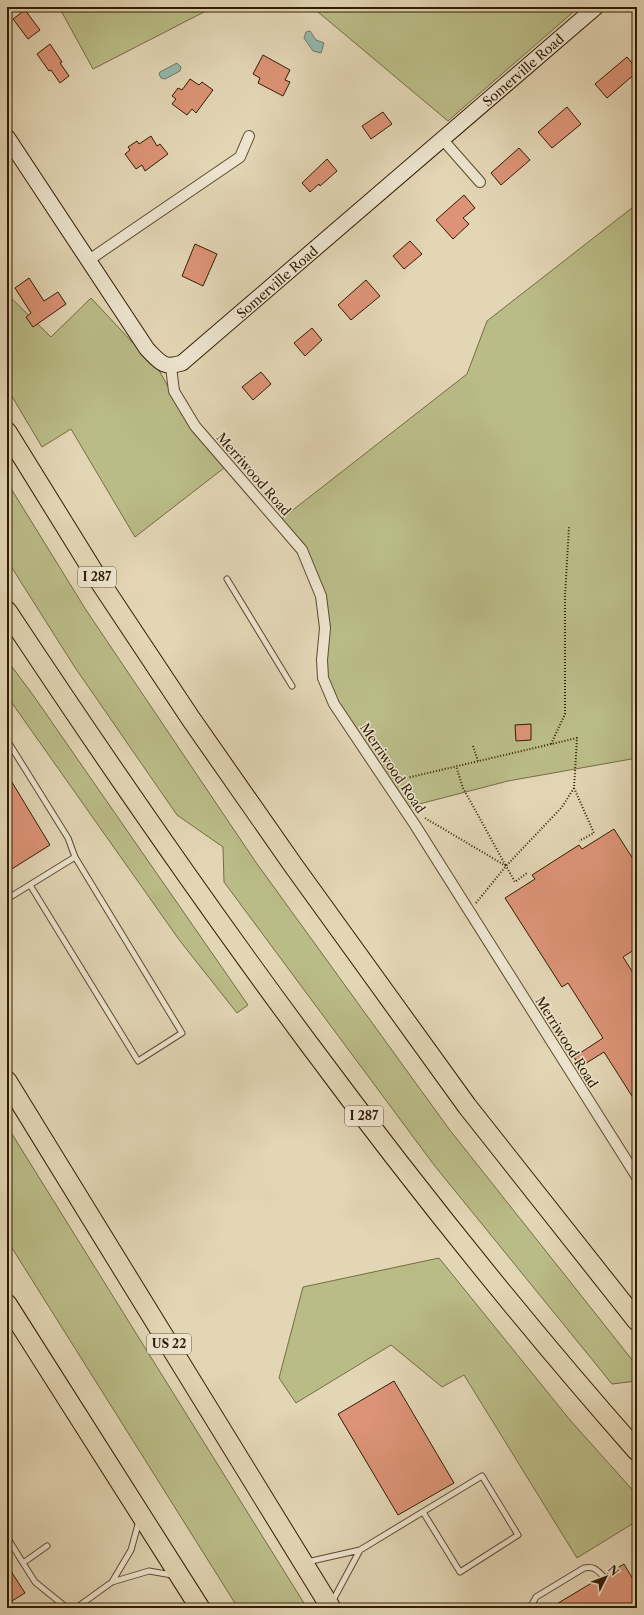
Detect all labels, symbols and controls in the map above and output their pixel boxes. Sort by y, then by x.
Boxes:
street label: Somerville Road [479,30,567,110]
street label: Somerville Road [233,242,321,322]
street label: Merriwood Road [214,429,294,519]
road number: I 287 [78,567,116,587]
street label: Merriwood Road [357,720,429,816]
street label: Merriwood Road [532,993,602,1091]
road number: I 287 [345,1106,383,1126]
road number: US 22 [147,1334,191,1354]
north arrow [586,1557,626,1597]
text: N [605,1562,622,1579]

